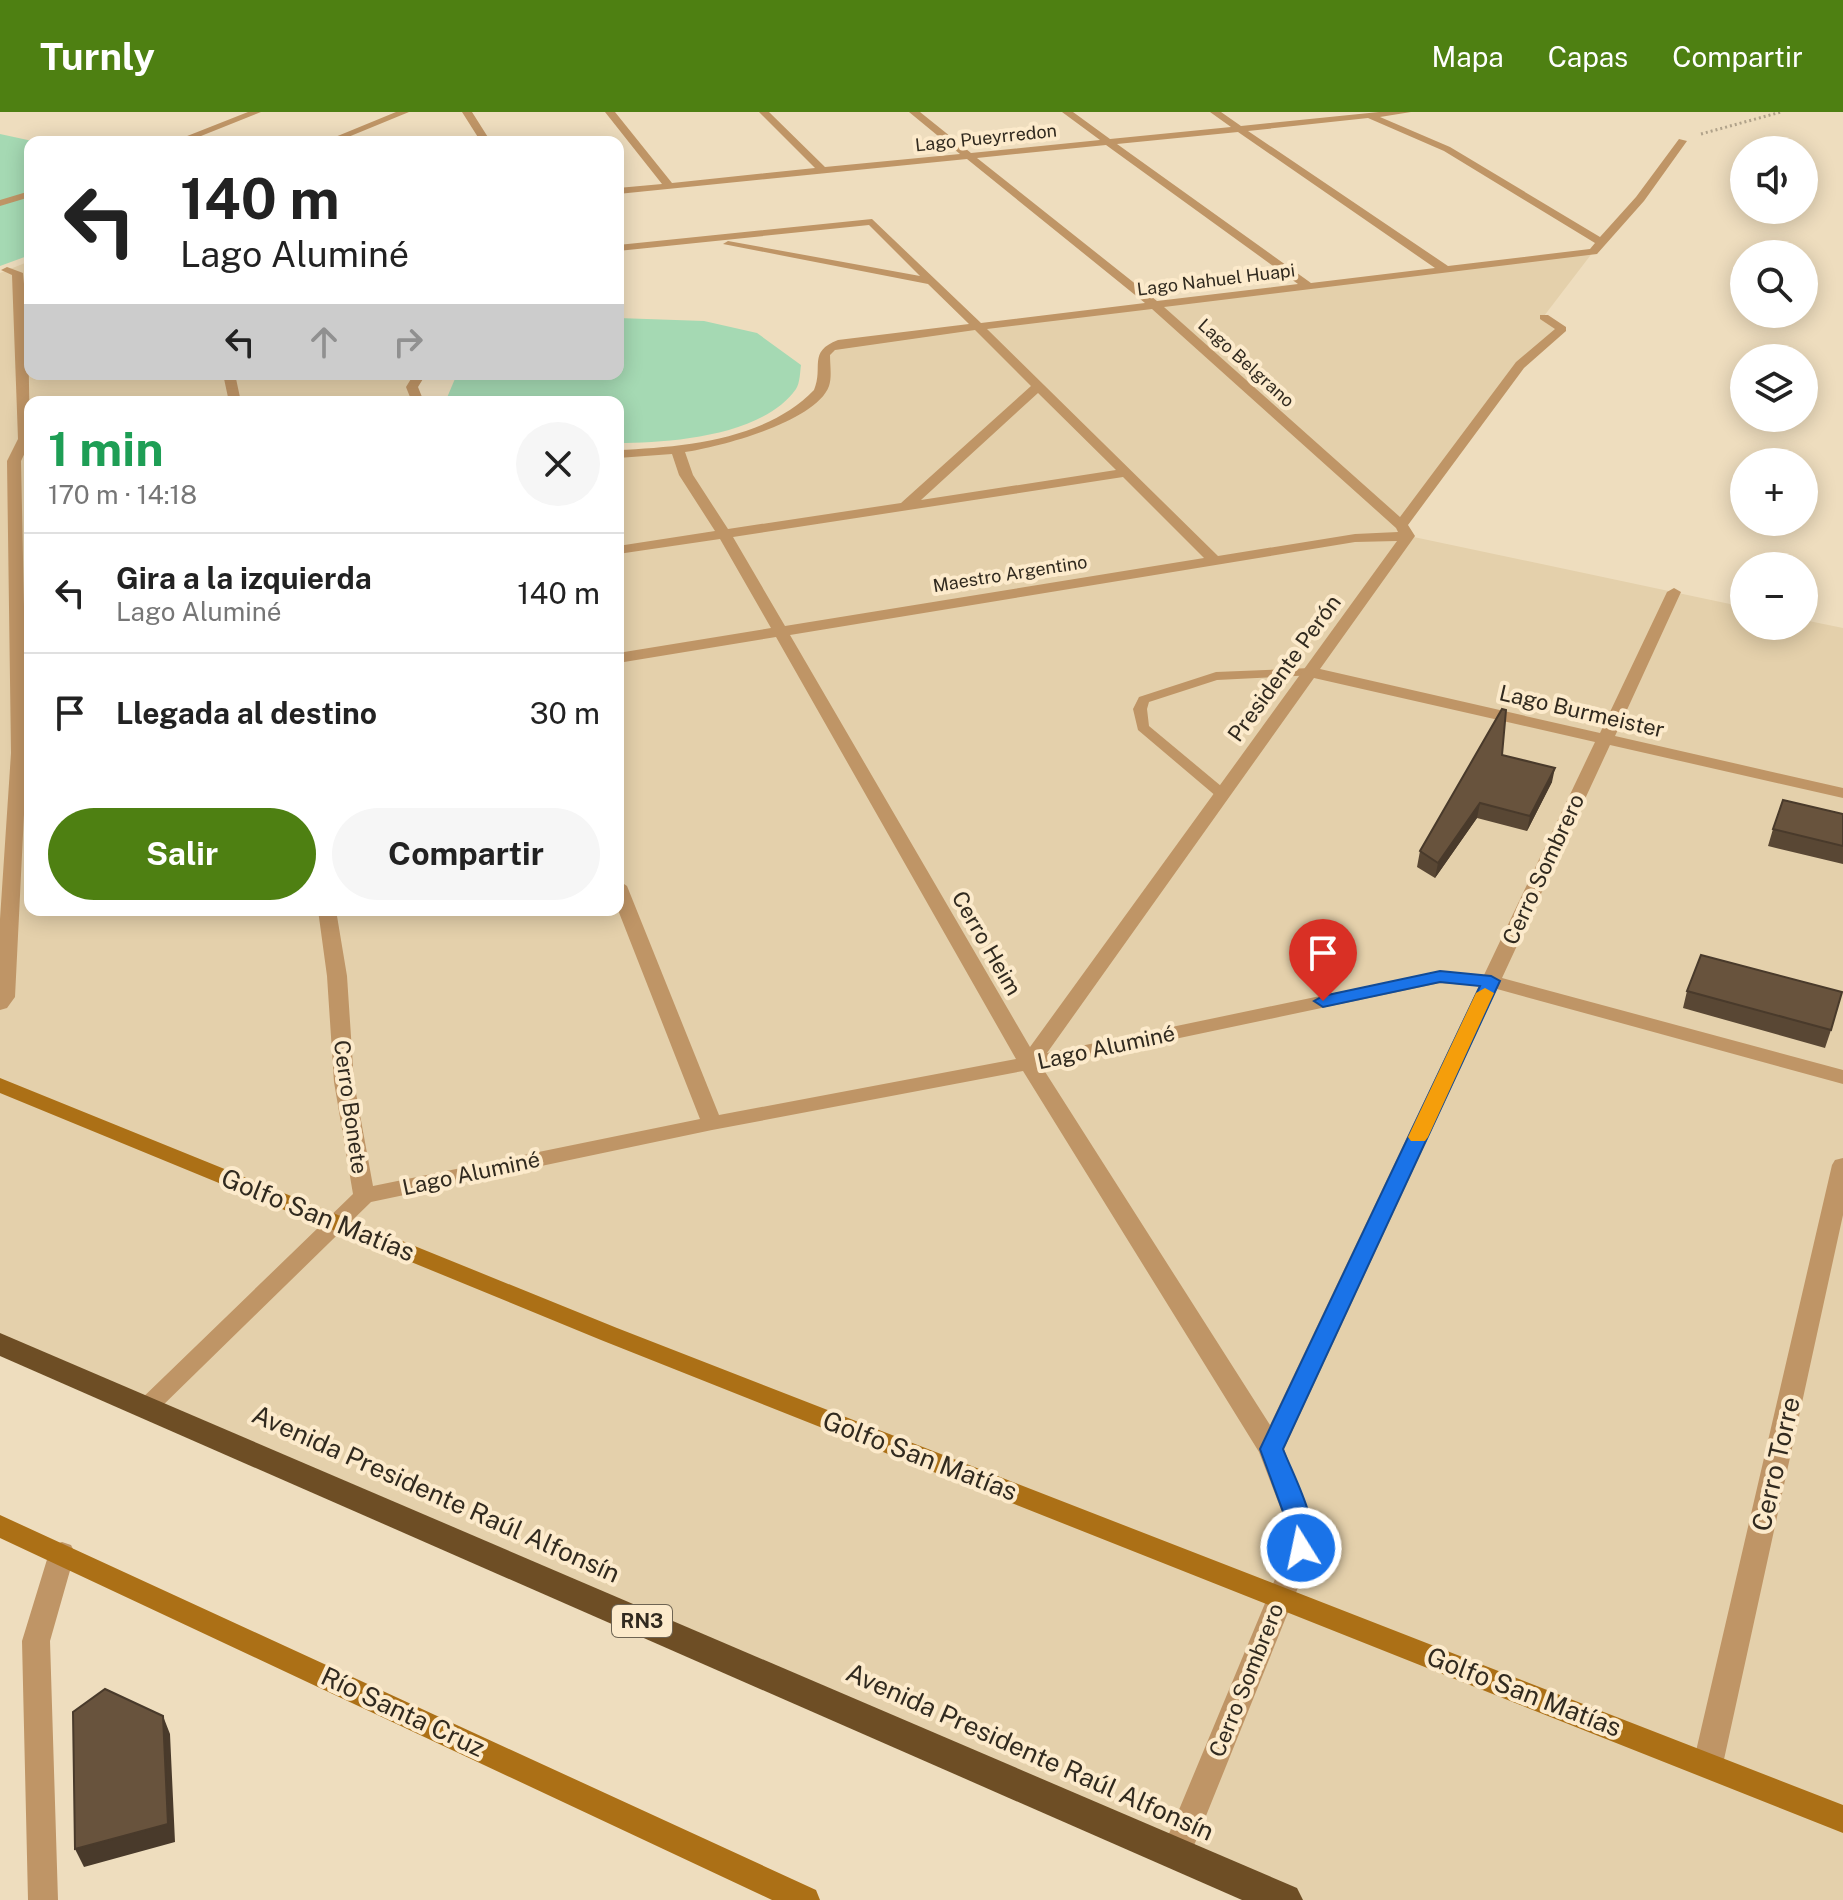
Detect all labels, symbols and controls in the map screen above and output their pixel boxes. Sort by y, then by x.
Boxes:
text: Turnly [40,34,155,79]
text: Mapa [1431,40,1504,73]
text: Capas [1548,40,1628,73]
text: Compartir [1672,40,1803,73]
street label: Lago Pueyrredon [914,120,1058,155]
map controls [1730,136,1818,640]
button: sound [1730,136,1818,224]
text: 140 m [180,166,340,232]
icon: left [48,168,152,272]
text: Lago Aluminé [180,233,409,275]
button: search [1730,240,1818,328]
street label: Lago Nahuel Huapi [1136,259,1296,300]
street label: Lago Belgrano [1194,314,1299,411]
icon: left [218,320,262,364]
icon: ahead [302,320,346,364]
icon: right [386,320,430,364]
button: layers [1730,344,1818,432]
text: 1 min [48,420,164,477]
button: close [516,422,600,506]
button: + [1730,448,1818,536]
text: 170 m · 14:18 [48,479,197,510]
street label: Maestro Argentino [931,551,1089,596]
button: − [1730,552,1818,640]
text: Gira a la izquierda [116,560,372,596]
icon: left [48,571,92,615]
text: 140 m [517,575,600,611]
street label: Presidente Perón [1222,590,1346,746]
text: Lago Aluminé [116,596,282,627]
street label: Lago Burmeister [1497,679,1667,743]
icon: arrive [48,691,92,735]
text: Llegada al destino [116,695,377,731]
text: 30 m [530,695,600,731]
street label: Cerro Sombrero [1497,789,1589,949]
button: Salir [48,808,316,900]
button: Compartir [332,808,600,900]
street label: Cerro Heim [947,886,1027,1000]
pin [1289,919,1357,1001]
icon: arrive [1301,931,1345,975]
street label: Lago Aluminé [1035,1020,1177,1074]
street label: Cerro Bonete [329,1038,373,1176]
street label: Lago Aluminé [400,1146,542,1200]
street label: Golfo San Matías [217,1162,419,1267]
street label: Cerro Torre [1745,1394,1806,1534]
street label: Avenida Presidente Raúl Alfonsín [247,1398,625,1589]
street label: Golfo San Matías [819,1404,1022,1507]
position arrow [1259,1506,1343,1590]
street label: Cerro Sombrero [1203,1599,1289,1761]
road number: RN3 [612,1605,672,1637]
street label: Golfo San Matías [1423,1640,1626,1743]
street label: Avenida Presidente Raúl Alfonsín [841,1656,1219,1847]
street label: Río Santa Cruz [316,1660,490,1763]

